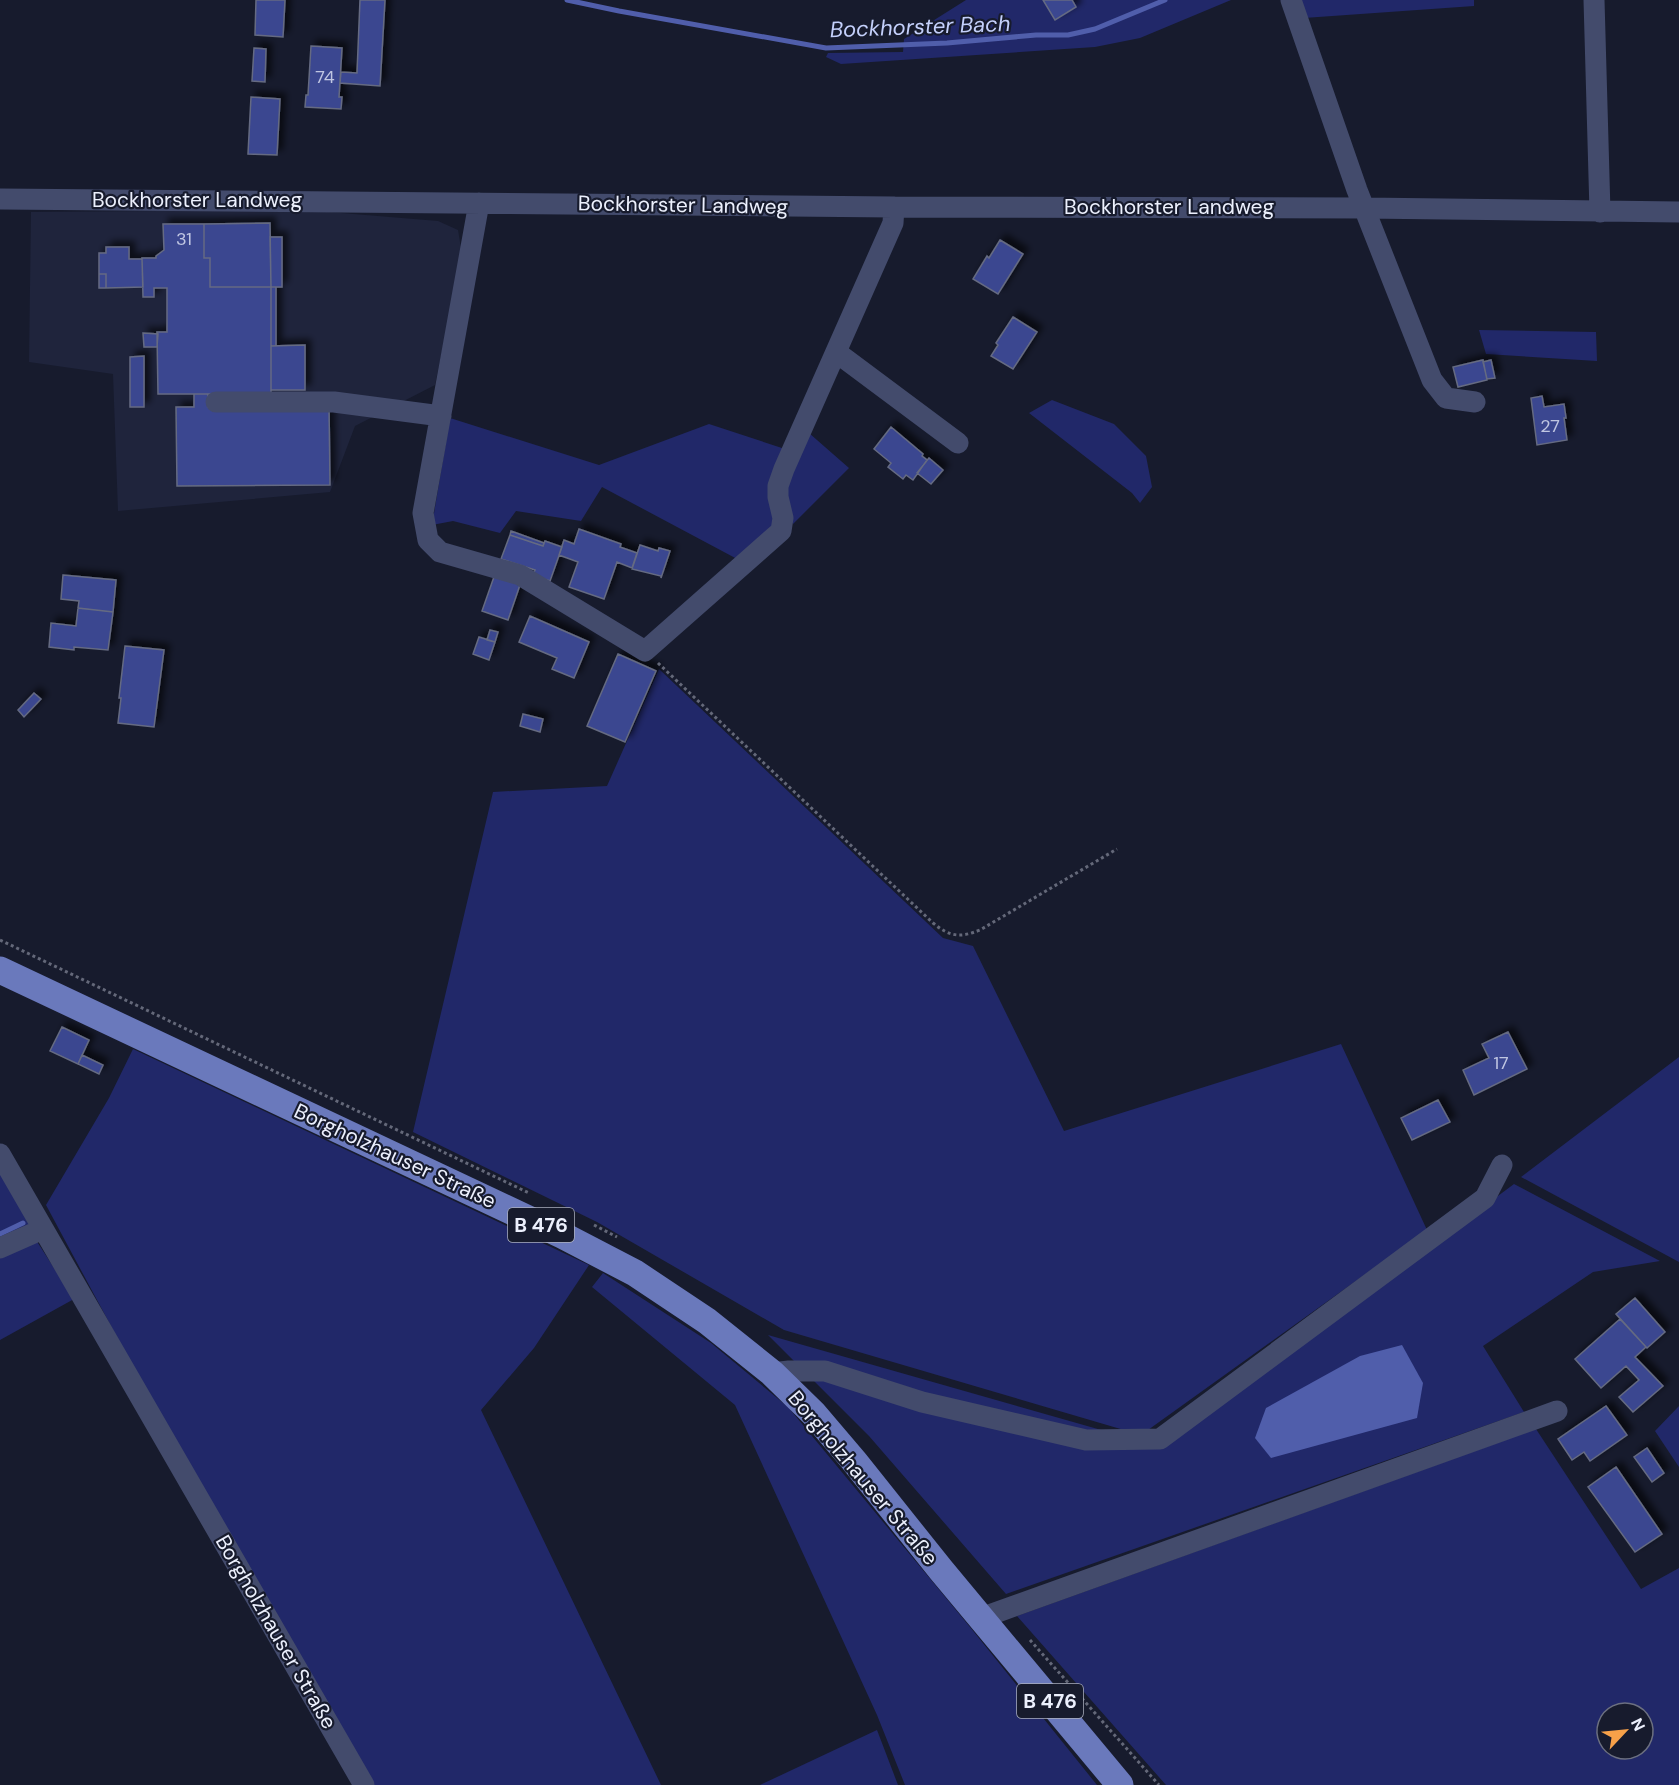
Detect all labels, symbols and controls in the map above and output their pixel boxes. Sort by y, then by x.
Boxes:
water label: Bockhorster Bach [829,9,1011,44]
house number: 74 [315,65,335,89]
street label: Bockhorster Landweg [92,186,302,214]
street label: Bockhorster Landweg [578,189,789,221]
street label: Bockhorster Landweg [1064,193,1274,221]
house number: 31 [176,227,192,251]
house number: 27 [1540,414,1560,438]
house number: 17 [1493,1051,1509,1075]
street label: Borgholzhauser Straße [290,1097,501,1215]
road number: B 476 [508,1208,574,1242]
street label: Borgholzhauser Straße [782,1385,944,1571]
street label: Borgholzhauser Straße [209,1530,343,1734]
road number: B 476 [1017,1684,1083,1718]
north arrow [1595,1701,1655,1761]
text: N [1626,1715,1650,1734]

